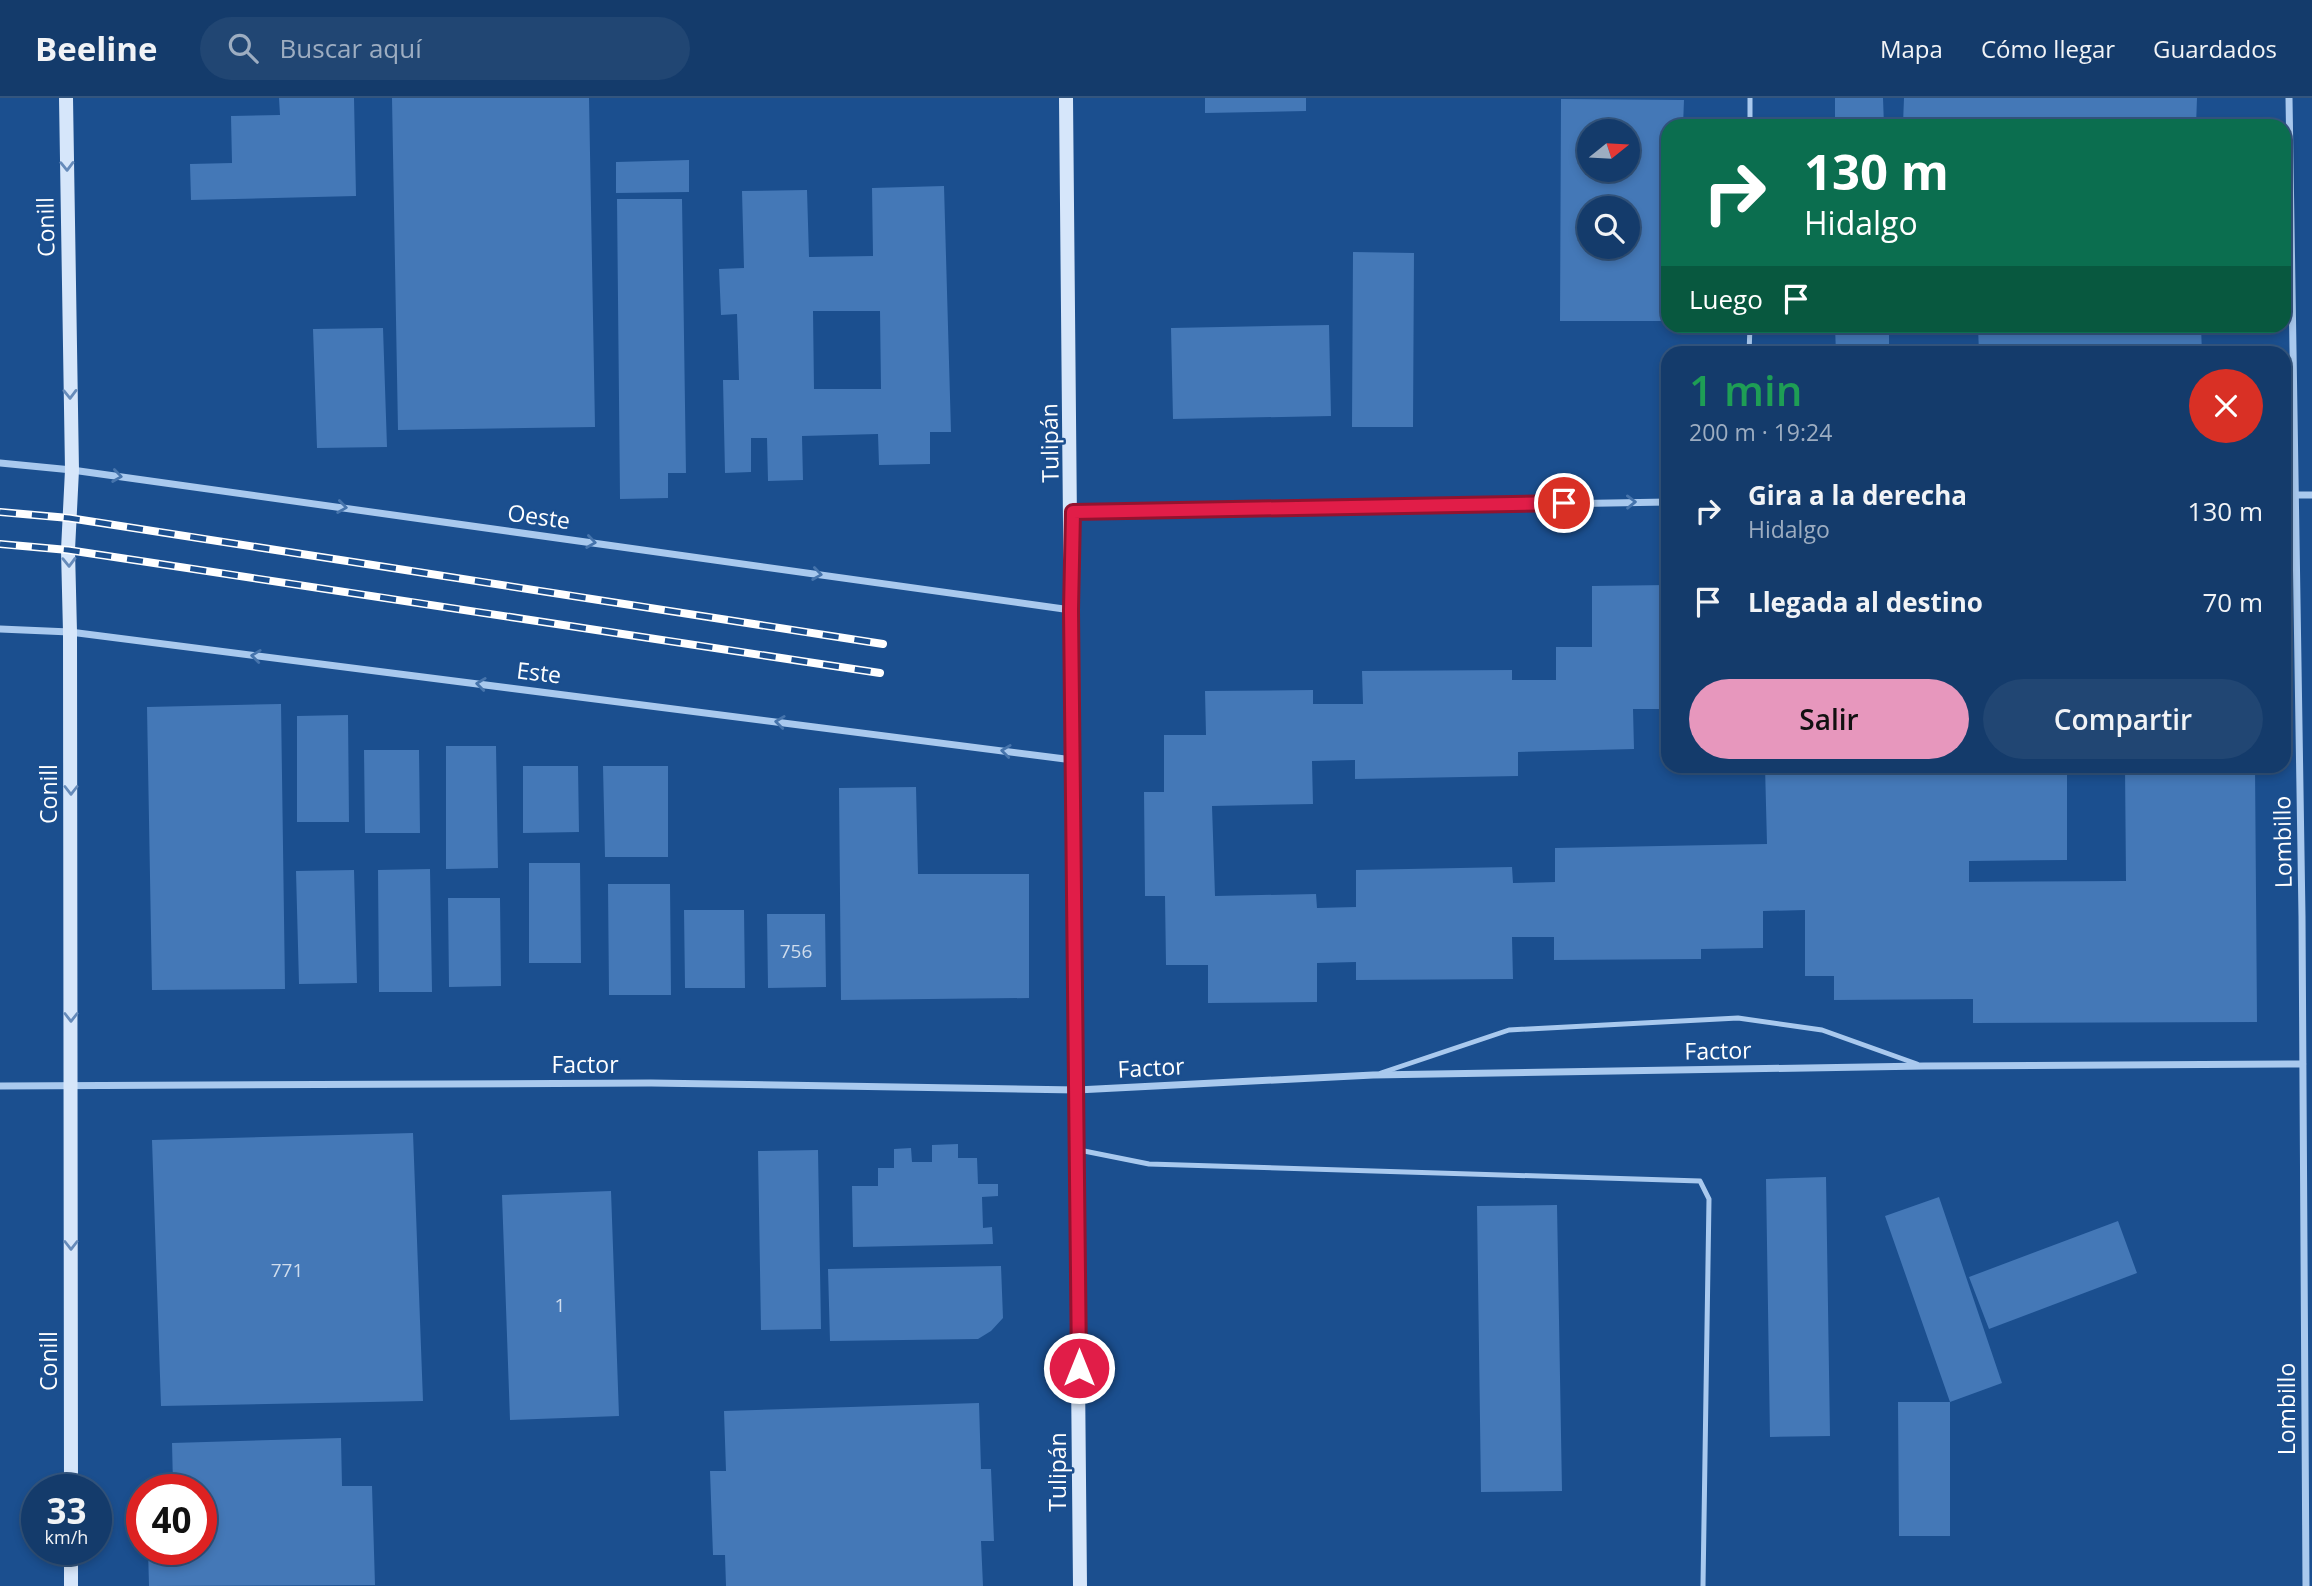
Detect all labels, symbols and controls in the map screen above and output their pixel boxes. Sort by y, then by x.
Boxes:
search box [200,17,690,80]
text: Beeline [35,26,158,71]
icon: search [224,29,262,67]
text: Buscar aquí [280,30,422,66]
text: Mapa [1880,32,1943,65]
text: Cómo llegar [1981,32,2115,65]
text: Guardados [2153,32,2277,65]
north arrow [1577,119,1640,182]
map controls [1577,119,1640,259]
text: 130 m [1804,138,1949,204]
icon: right [1689,147,1780,238]
one-way arrow [59,161,74,172]
button: search [1577,196,1640,259]
street label: Conill [28,197,62,257]
text: Hidalgo [1804,201,1918,244]
icon: arrive [1777,280,1815,318]
text: Luego [1689,281,1763,317]
text: 1 min [1689,361,1802,418]
button: close [2189,369,2263,443]
one-way arrow [62,389,78,399]
street label: Tulipán [1032,403,1066,483]
text: 200 m · 19:24 [1689,416,1832,448]
one-way arrow [111,468,122,483]
pin [1534,473,1594,533]
text: Gira a la derecha [1748,477,1967,513]
icon: arrive [1545,484,1583,522]
icon: right [1689,492,1727,530]
text: 130 m [2188,493,2263,529]
one-way arrow [1626,494,1637,510]
street label: Oeste [506,496,572,536]
one-way arrow [336,500,348,515]
text: Hidalgo [1748,513,1830,545]
one-way arrow [586,535,597,550]
one-way arrow [61,557,76,568]
one-way arrow [811,566,823,581]
icon: arrive [1689,583,1727,621]
text: Llegada al destino [1748,584,1983,620]
text: 70 m [2202,584,2263,620]
one-way arrow [250,648,261,663]
street label: Este [515,653,563,691]
one-way arrow [475,677,487,692]
button: Salir [1689,679,1969,759]
button: Compartir [1983,679,2263,759]
one-way arrow [774,715,786,730]
one-way arrow [1000,744,1011,759]
street label: Conill [32,764,64,824]
one-way arrow [63,785,79,796]
street label: Lombillo [2265,795,2299,889]
house number: 756 [780,938,812,964]
one-way arrow [63,1013,79,1023]
street label: Factor [1684,1033,1752,1067]
street label: Factor [551,1048,619,1080]
street label: Factor [1117,1049,1186,1085]
one-way arrow [63,1240,79,1251]
house number: 771 [271,1257,303,1283]
house number: 1 [555,1292,565,1318]
street label: Conill [32,1331,64,1391]
position arrow [1042,1331,1116,1405]
street label: Lombillo [2270,1363,2302,1455]
street label: Tulipán [1041,1432,1073,1512]
speed limit sign: 40 [126,1474,217,1565]
text: 33 [46,1487,87,1534]
text: km/h [45,1525,88,1549]

